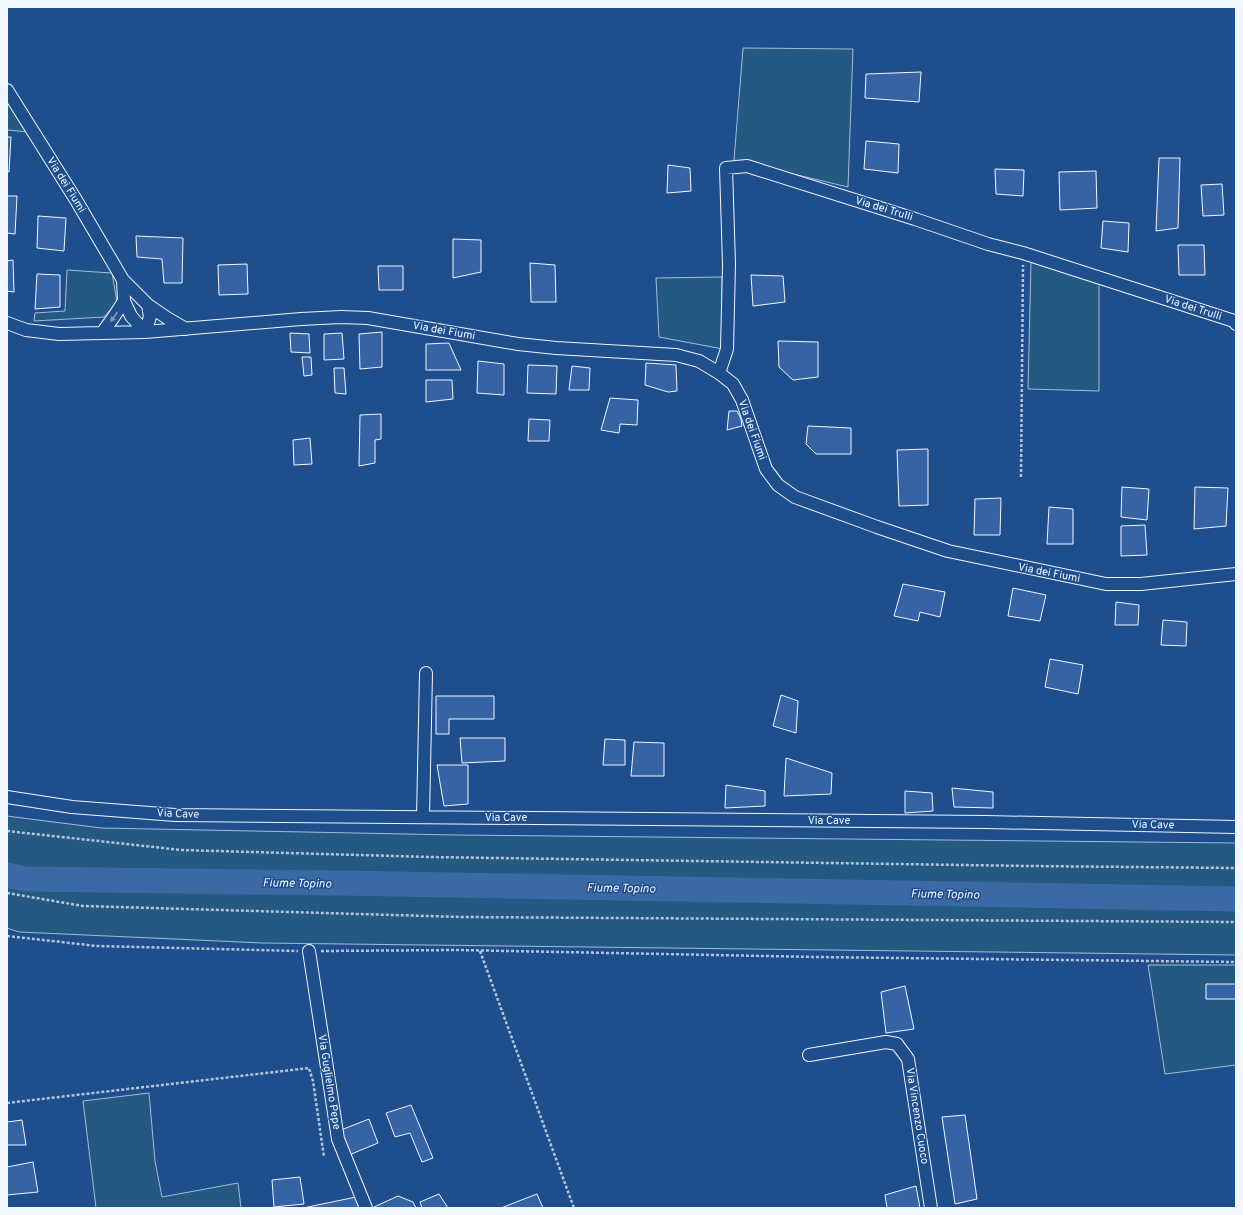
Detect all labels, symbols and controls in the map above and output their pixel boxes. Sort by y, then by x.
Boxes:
street label: Via dei Fiumi [43,154,89,216]
street label: Via dei Trulli [853,194,915,224]
street label: Via dei Trulli [1162,292,1224,324]
one-way arrow [110,312,118,322]
street label: Via dei Fiumi [412,319,476,343]
street label: Via dei Fiumi [735,398,769,462]
street label: Via dei Fiumi [1017,560,1081,586]
street label: Via Cave [156,806,200,822]
street label: Via Cave [485,811,527,825]
street label: Via Cave [808,814,850,828]
street label: Via Cave [1132,818,1175,832]
water label: Fiume Topino [262,875,332,893]
water label: Fiume Topino [586,880,656,898]
water label: Fiume Topino [910,886,980,904]
street label: Via Guglielmo Pepe [315,1033,343,1131]
street label: Via Vincenzo Cuoco [902,1067,932,1165]

